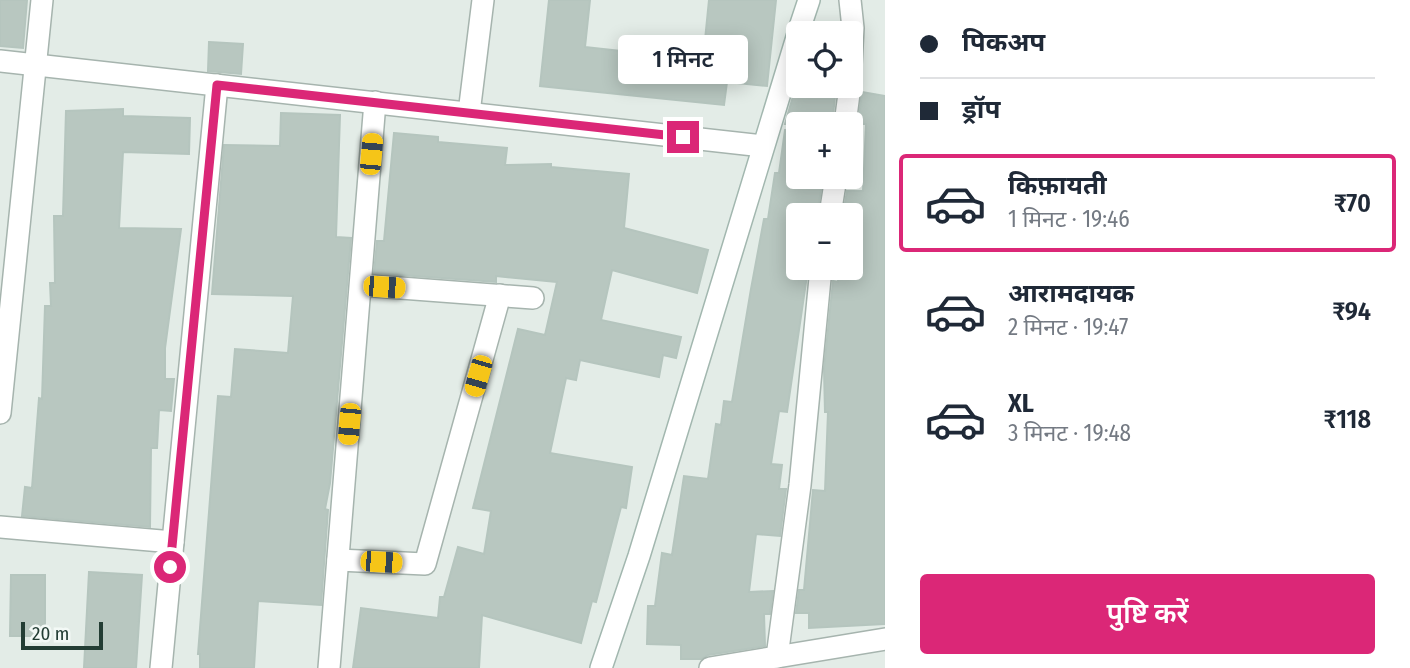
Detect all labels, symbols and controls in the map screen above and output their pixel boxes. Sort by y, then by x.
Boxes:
map controls [786,21,863,280]
button: locate [786,21,863,98]
text: पिकअप [962,27,1045,58]
callout: 1 मिनट [618,36,748,85]
text: 1 मिनट [652,45,714,73]
text: ड्रॉप [962,94,1000,125]
button: + [786,112,863,189]
route end [667,121,699,153]
car [359,132,384,176]
text: किफ़ायती [1008,170,1107,201]
icon: car [924,172,987,235]
text: ₹70 [1334,188,1371,219]
button: − [786,203,863,280]
text: 1 मिनट · 19:46 [1008,205,1130,233]
car [363,275,406,299]
text: आरामदायक [1008,278,1134,309]
icon: car [924,280,987,343]
text: ₹94 [1332,296,1371,327]
text: 2 मिनट · 19:47 [1008,313,1128,341]
car [463,353,494,399]
icon: car [924,388,987,451]
text: XL [1008,388,1034,419]
car [337,402,362,446]
text: ₹118 [1324,404,1371,435]
text: 3 मिनट · 19:48 [1008,419,1131,447]
car [360,550,403,574]
route start [154,551,186,583]
button: पुष्टि करें [920,574,1375,654]
scale bar [21,619,103,651]
text: 20 m [32,622,69,645]

